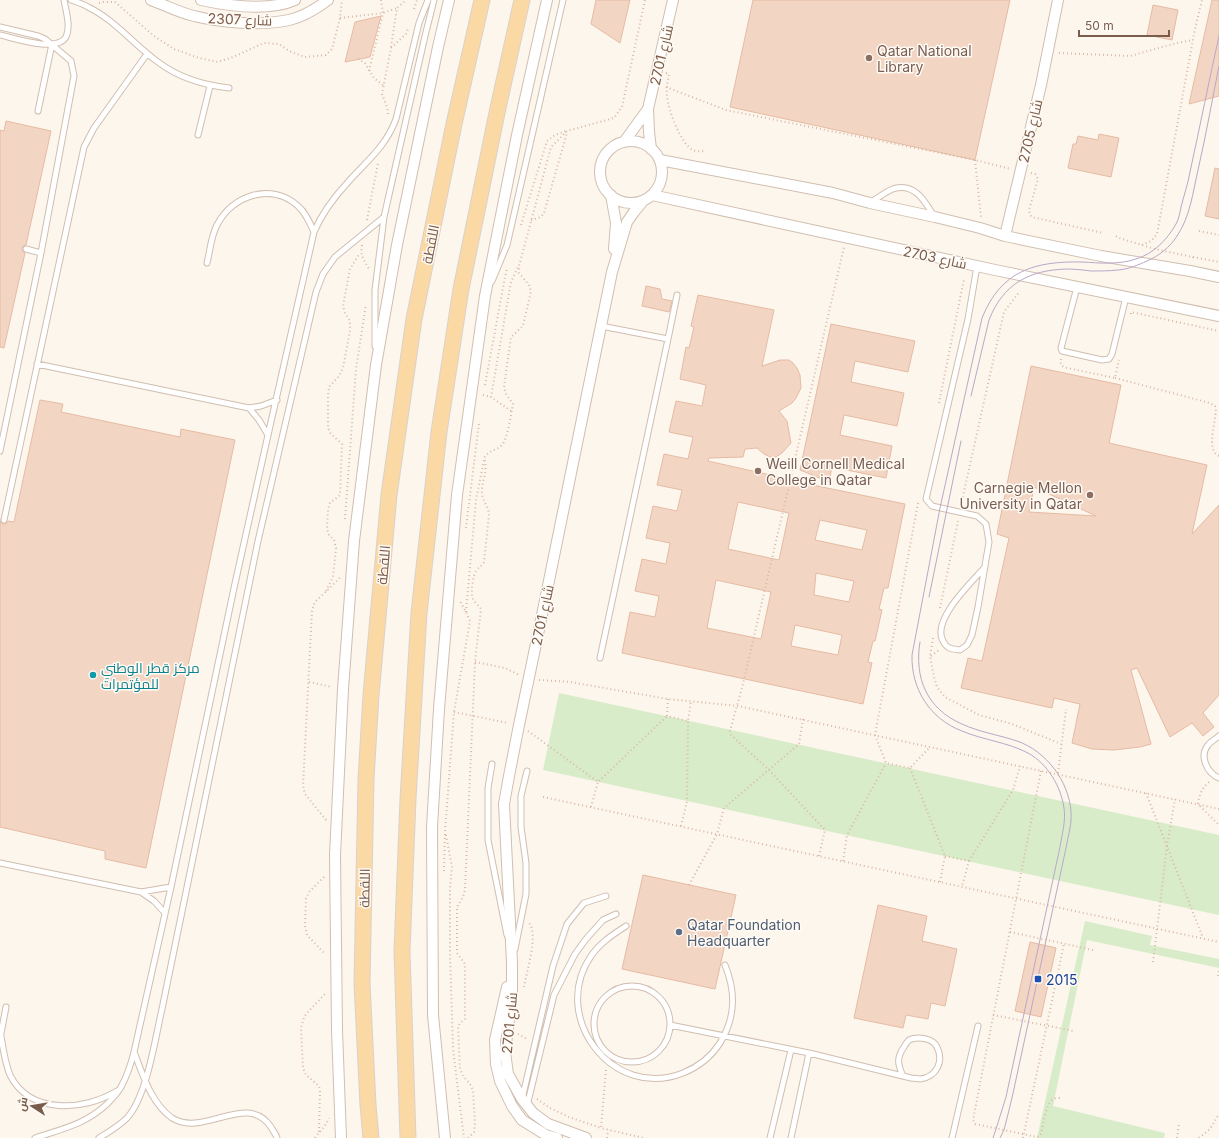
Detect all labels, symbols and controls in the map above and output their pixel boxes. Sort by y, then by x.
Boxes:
street label: شارع 2307 [207,9,273,30]
scale bar [1079,12,1169,38]
text: 50 m [1085,18,1114,33]
street label: شارع 2701 [646,23,677,87]
place label: Qatar National Library [877,42,972,75]
marker: Qatar National Library [864,53,874,63]
street label: شارع 2705 [1014,98,1047,165]
street label: اللقطة [418,223,442,265]
street label: شارع 2703 [901,242,968,273]
place label: Weill Cornell Medical College in Qatar [766,455,905,488]
marker: Weill Cornell Medical College in Qatar [753,466,763,476]
place label: Carnegie Mellon University in Qatar [960,479,1082,512]
marker: Carnegie Mellon University in Qatar [1085,490,1095,500]
street label: اللقطة [373,545,393,585]
street label: شارع 2701 [527,583,558,647]
place label: مركز قطر الوطني للمؤتمرات [101,659,200,692]
marker: مركز قطر الوطني للمؤتمرات [88,670,98,680]
street label: اللقطة [355,868,373,908]
place label: Qatar Foundation Headquarter [687,916,801,949]
marker: Qatar Foundation Headquarter [674,927,684,937]
place label: 2015 [1046,971,1078,988]
marker: 2015 [1033,974,1043,984]
street label: شارع 2701 [498,991,521,1055]
north arrow [12,1086,52,1126]
text: ش [14,1096,31,1112]

